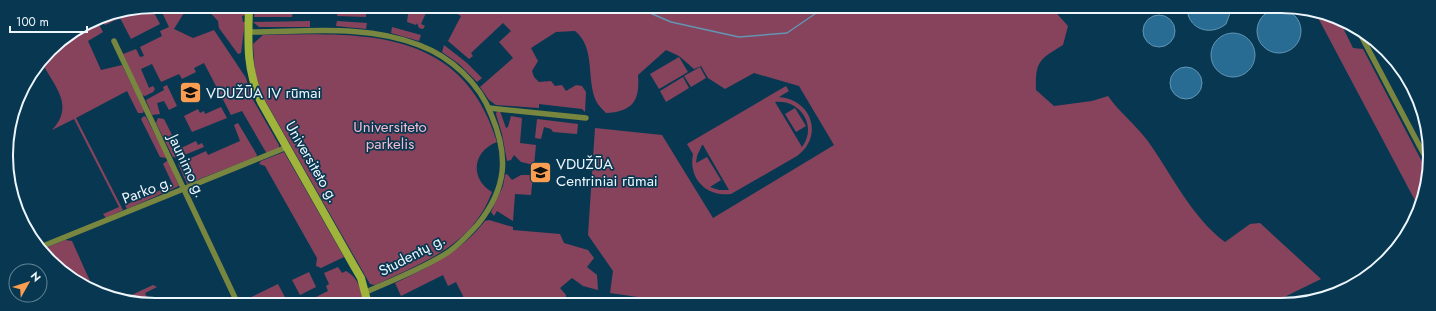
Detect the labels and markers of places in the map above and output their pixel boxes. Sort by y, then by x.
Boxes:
school or university icon: VDUŽŪA IV rūmai [178,80,204,106]
place label: VDUŽŪA IV rūmai [206,82,321,104]
place label: VDUŽŪA Centriniai rūmai [556,153,658,192]
school or university icon: VDUŽŪA Centriniai rūmai [527,160,553,186]

